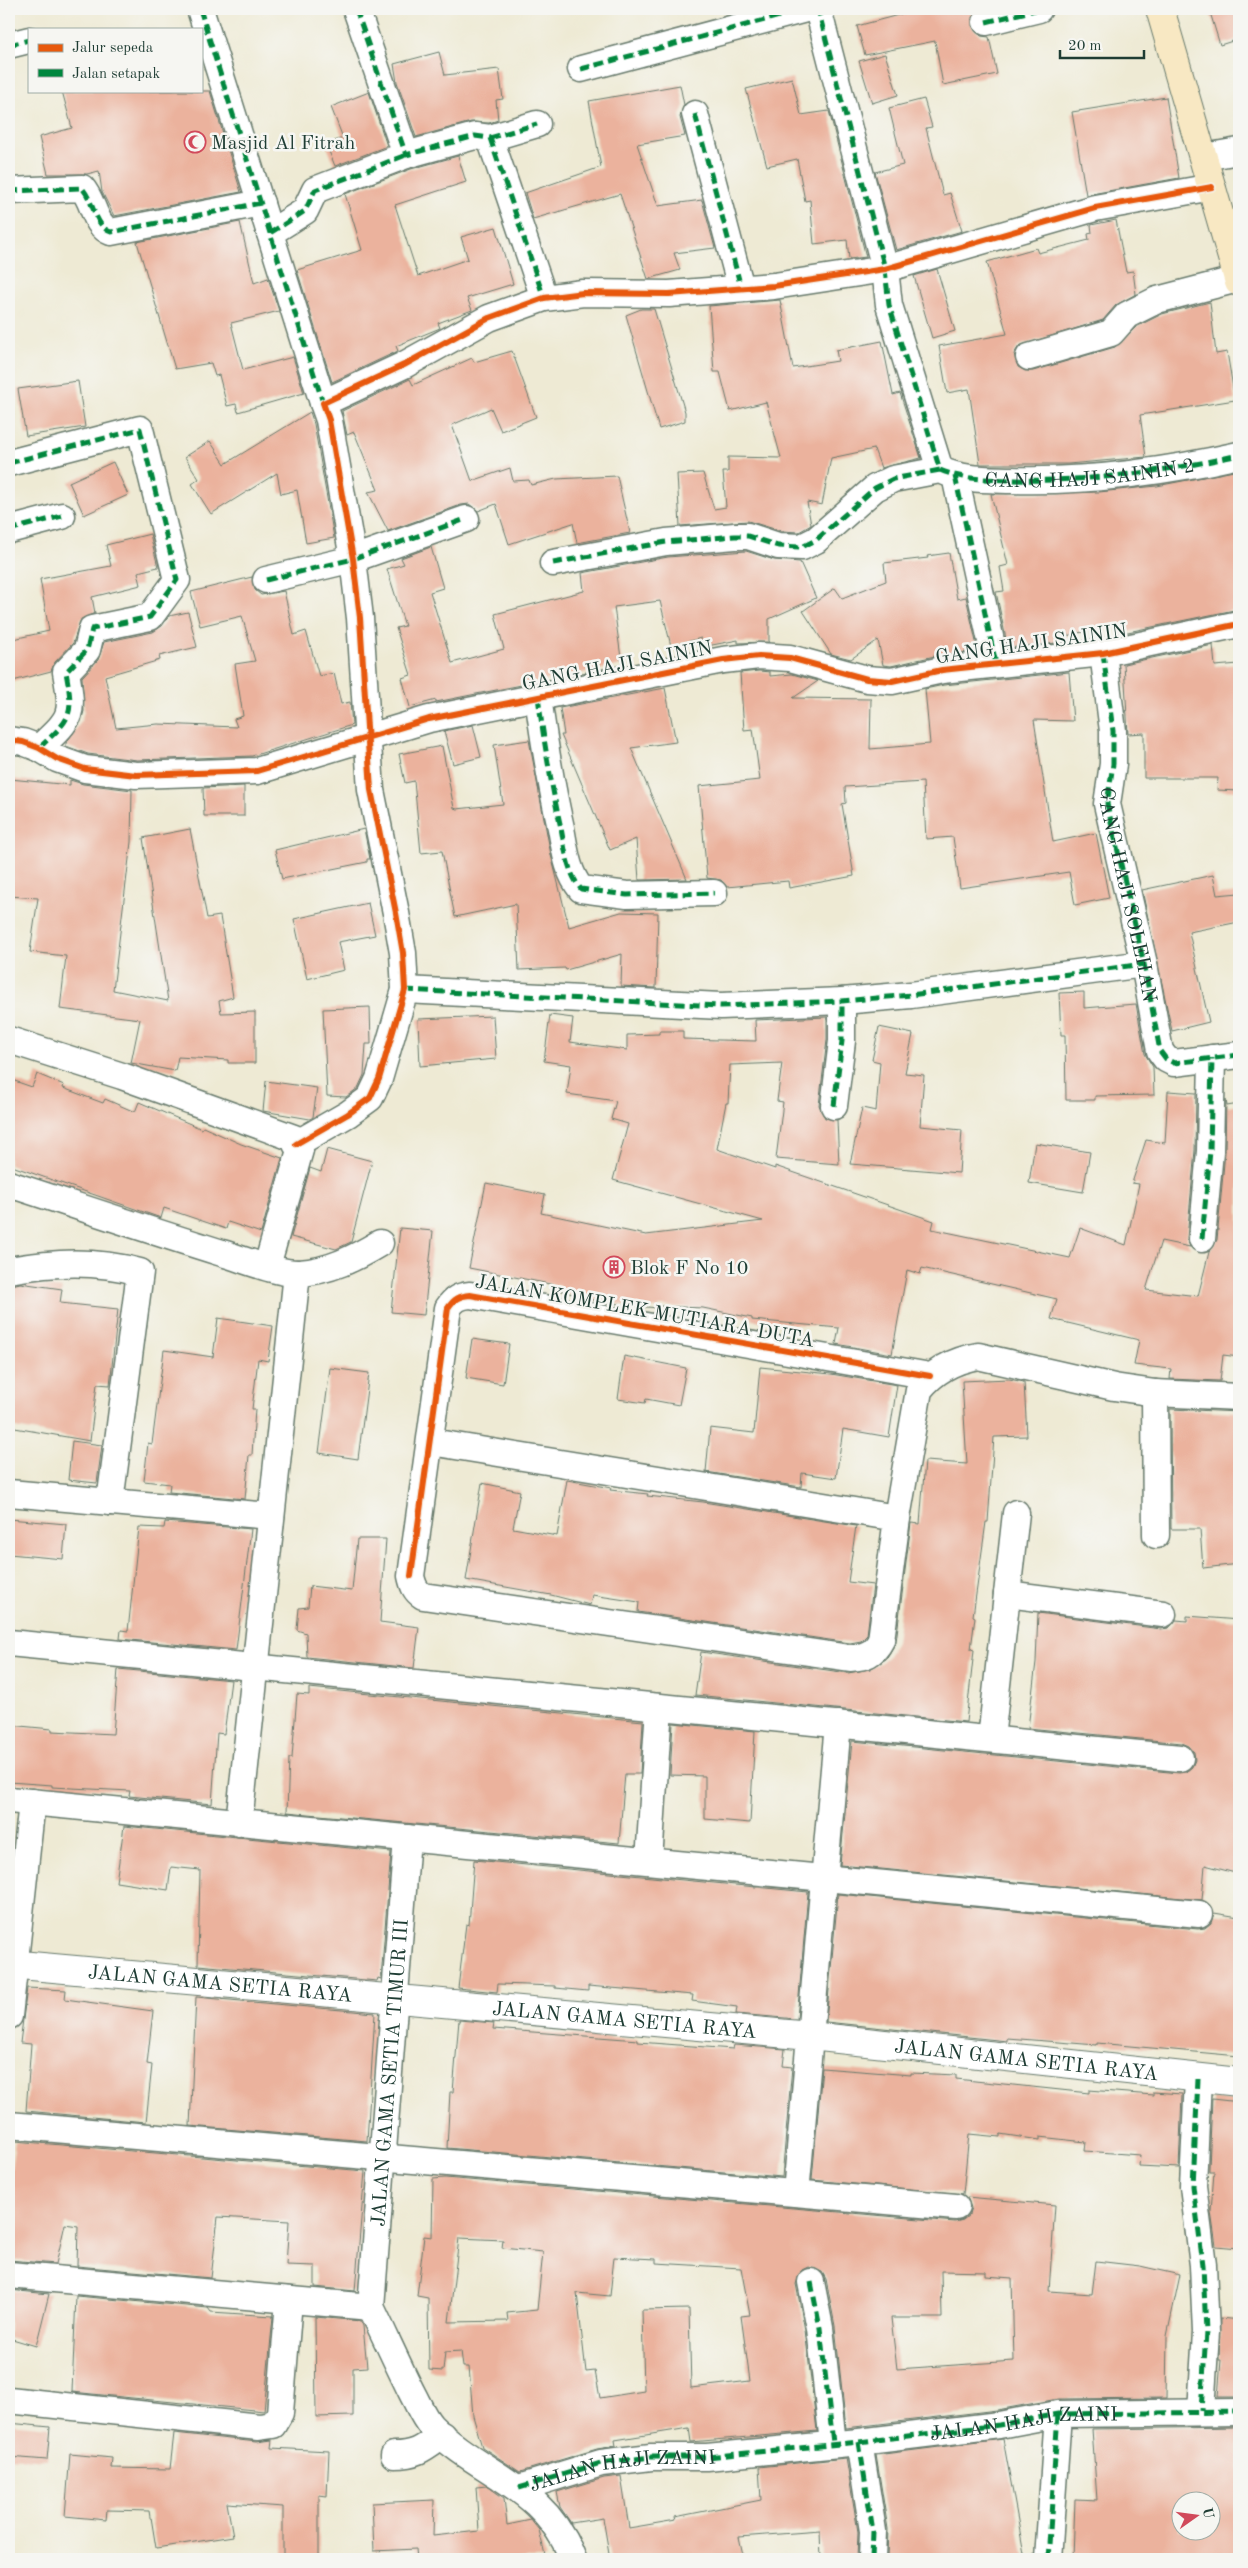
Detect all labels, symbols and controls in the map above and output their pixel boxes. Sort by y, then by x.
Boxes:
legend [28,28,202,92]
scale bar [1060,28,1144,60]
text: 20 m [1068,39,1102,54]
text: Jalur sepeda [72,41,154,56]
text: Jalan setapak [72,67,161,82]
mosque icon: Masjid Al Fitrah [183,130,207,154]
place label: Masjid Al Fitrah [211,134,355,154]
street label: GANG HAJI SAININ 2 [984,456,1196,492]
street label: GANG HAJI SAININ [934,622,1128,668]
street label: GANG HAJI SAININ [520,639,714,695]
street label: GANG HAJI SOLEHAN [1095,785,1159,1004]
building icon: Blok F No 10 [602,1255,626,1279]
place label: Blok F No 10 [630,1259,748,1279]
street label: JALAN KOMPLEK MUTIARA DUTA [473,1272,816,1352]
street label: JALAN GAMA SETIA TIMUR III [369,1918,413,2227]
street label: JALAN GAMA SETIA RAYA [87,1963,353,2007]
street label: JALAN GAMA SETIA RAYA [491,1999,757,2043]
street label: JALAN GAMA SETIA RAYA [893,2037,1159,2085]
street label: JALAN HAJI ZAINI [929,2405,1118,2445]
street label: JALAN HAJI ZAINI [527,2448,717,2496]
north arrow [1170,2490,1220,2540]
text: U [1200,2506,1216,2520]

